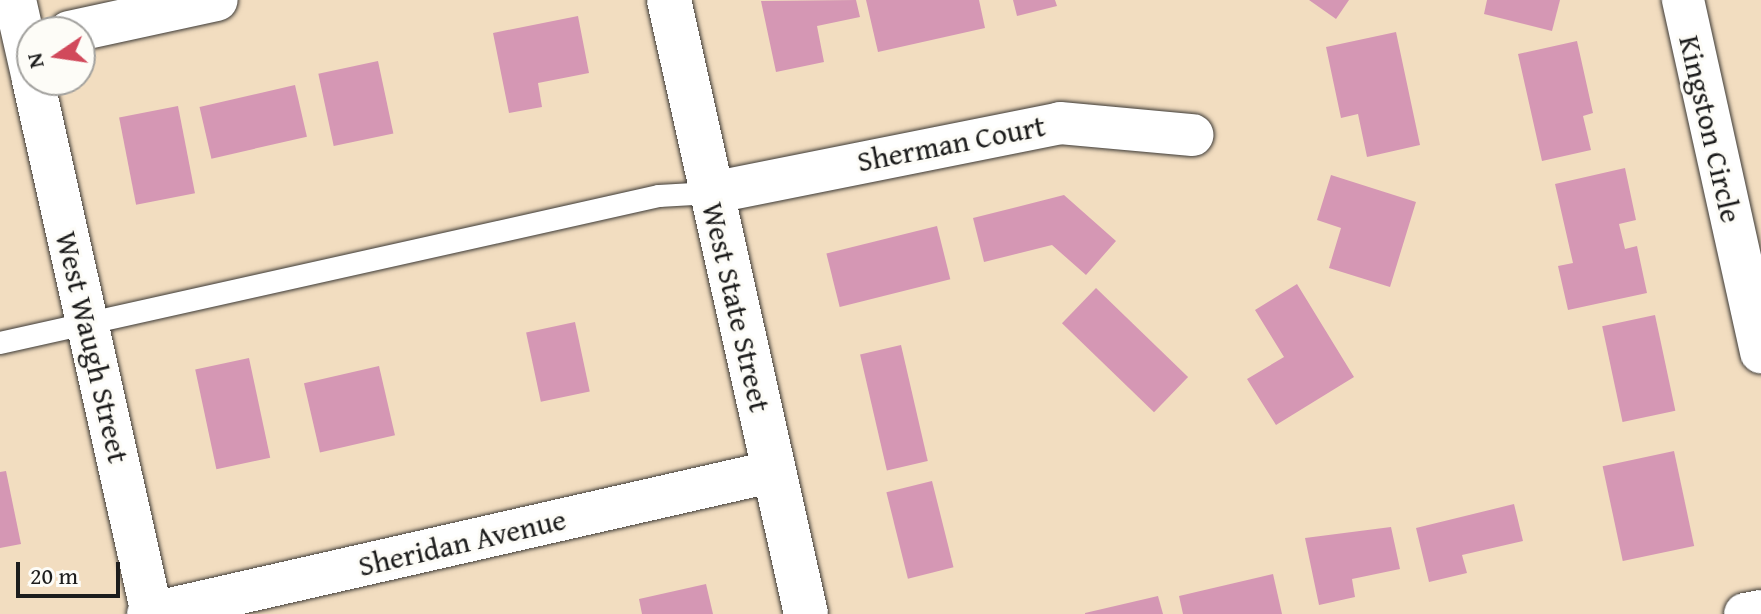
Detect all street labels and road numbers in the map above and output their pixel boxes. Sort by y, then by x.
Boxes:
street label: Kingston Circle [1672,32,1750,226]
street label: Sherman Court [854,107,1048,179]
street label: West State Street [695,199,779,415]
street label: West Waugh Street [49,228,137,466]
street label: Sheridan Avenue [355,501,569,583]

